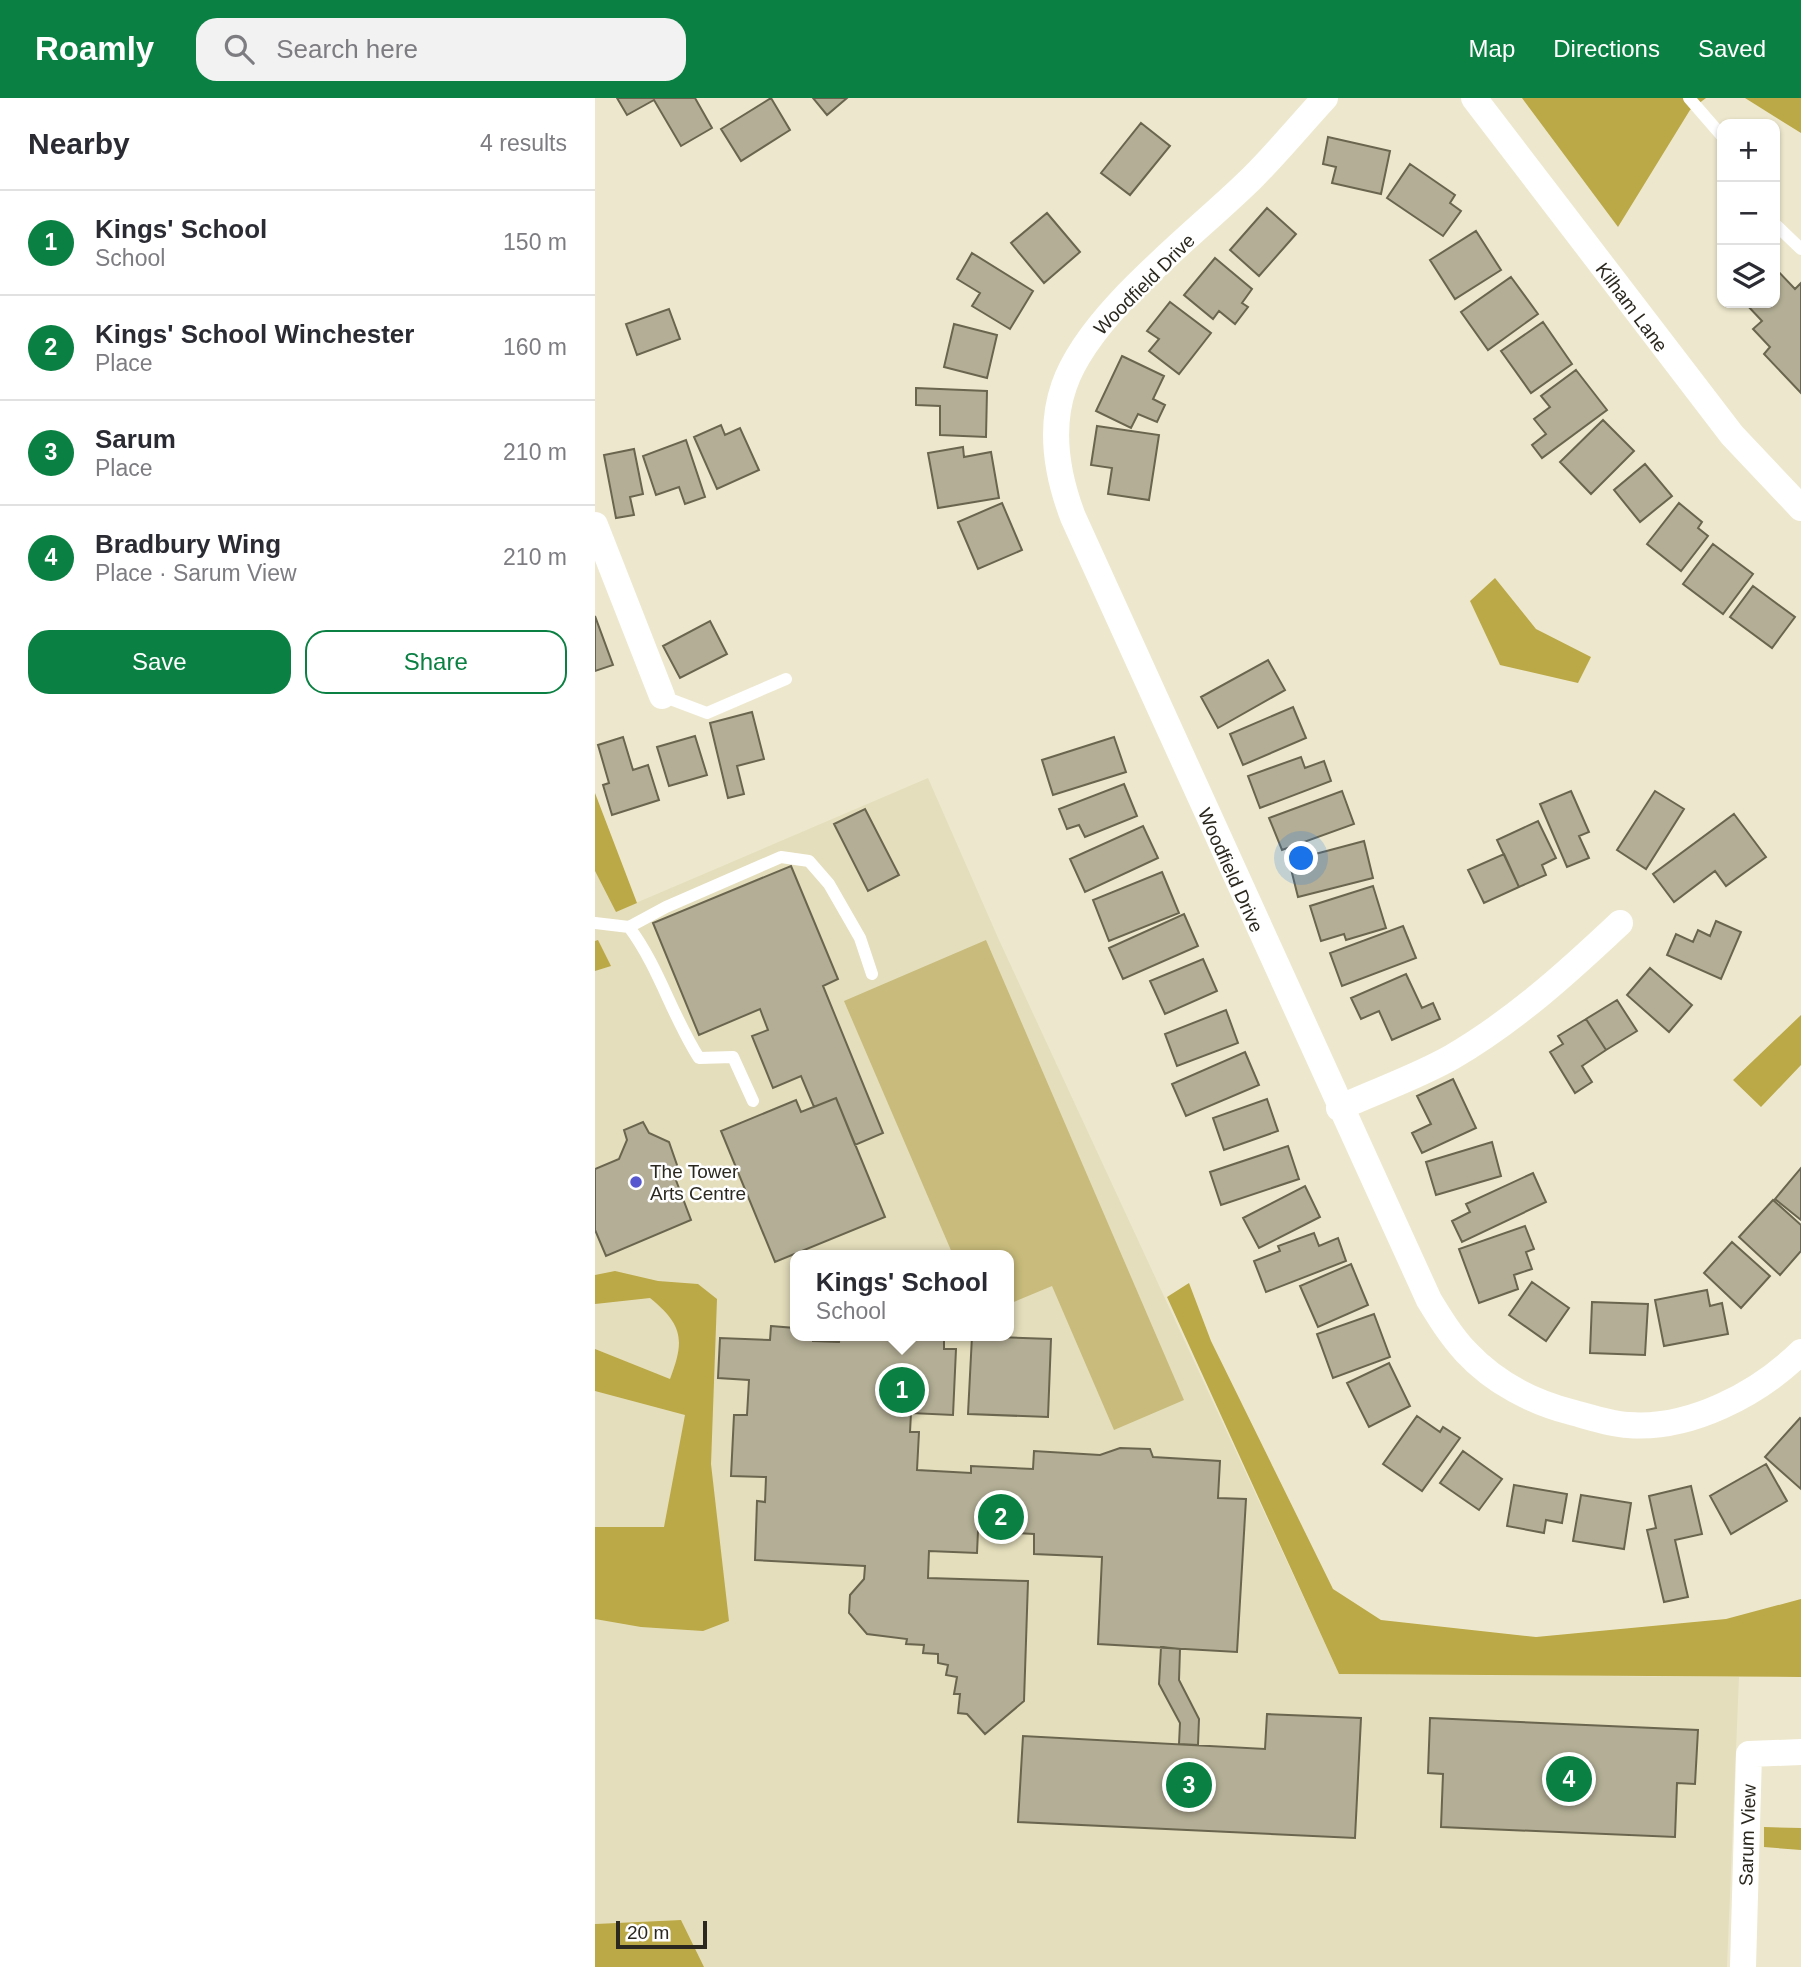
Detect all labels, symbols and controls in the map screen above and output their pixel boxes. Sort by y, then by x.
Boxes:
search box [196,18,686,81]
text: Roamly [35,30,154,67]
icon: search [220,30,258,68]
text: Search here [276,34,418,64]
text: Map [1469,35,1515,62]
text: Directions [1553,35,1660,62]
text: Saved [1698,35,1766,62]
map controls [1717,119,1780,308]
button: + [1717,119,1780,182]
text: Nearby [28,127,130,160]
text: 4 results [480,130,567,156]
button: − [1717,182,1780,245]
text: Kings' School [95,214,267,244]
text: 1 [45,229,57,255]
text: 150 m [503,229,567,255]
street label: Woodfield Drive [1090,230,1199,339]
text: School [95,245,165,271]
button: layers [1717,245,1780,308]
street label: Kilham Lane [1591,259,1672,356]
text: Kings' School Winchester [95,319,414,349]
text: 2 [45,334,57,360]
text: 160 m [503,334,567,360]
text: Place [95,350,153,376]
text: Sarum [95,424,176,454]
text: 3 [45,439,57,465]
text: 210 m [503,439,567,465]
text: Place [95,455,153,481]
text: Bradbury Wing [95,529,281,559]
text: 4 [45,544,57,570]
text: 210 m [503,544,567,570]
text: Place · Sarum View [95,560,297,586]
button: Save [28,630,291,694]
button: Share [305,630,567,694]
street label: Woodfield Drive [1194,805,1267,936]
your location [1284,841,1318,875]
place label: The Tower Arts Centre [650,1161,746,1204]
marker: The Tower Arts Centre [628,1174,644,1190]
popup [790,1250,1014,1341]
text: Kings' School [816,1267,988,1297]
text: School [816,1298,886,1324]
pin: 1 [879,1364,925,1416]
pin: 2 [978,1491,1024,1543]
pin: 4 [1546,1753,1592,1805]
pin: 3 [1166,1759,1212,1811]
street label: Sarum View [1735,1783,1760,1886]
scale bar [616,1918,707,1950]
text: 20 m [627,1922,669,1943]

